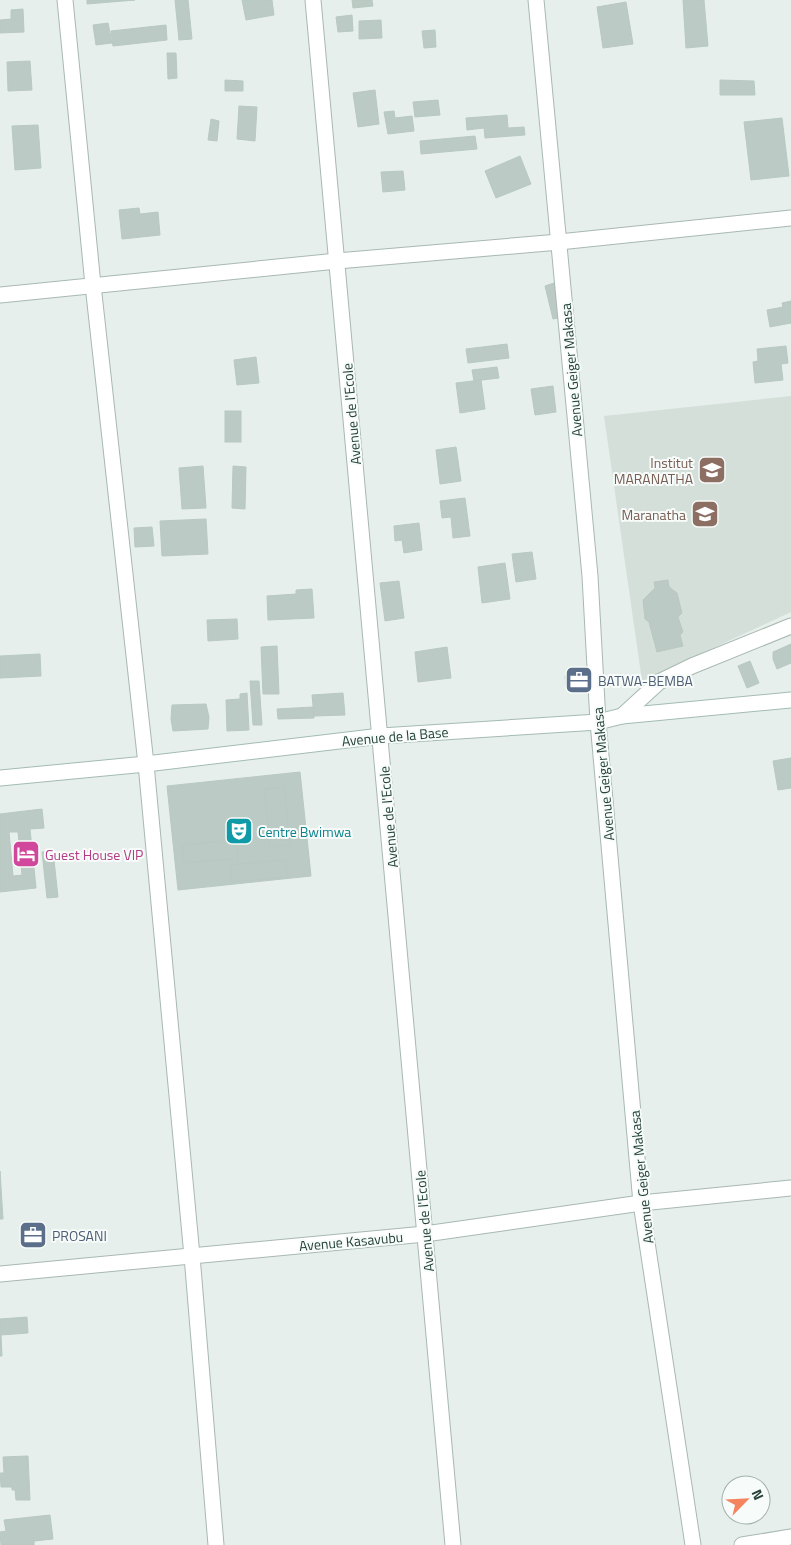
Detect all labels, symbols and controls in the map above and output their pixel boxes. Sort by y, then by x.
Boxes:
street label: Avenue Geiger Makasa [555,302,587,438]
street label: Avenue de l'Ecole [336,362,366,466]
place label: Institut MARANATHA [614,452,694,489]
school or university icon: Institut MARANATHA [697,455,727,485]
school or university icon: Maranatha [690,499,720,529]
place label: Maranatha [621,504,686,525]
office icon: BATWA-BEMBA [564,665,594,695]
place label: BATWA-BEMBA [598,670,694,691]
street label: Avenue Geiger Makasa [587,706,619,842]
street label: Avenue de la Base [341,721,449,751]
street label: Avenue de l'Ecole [373,765,403,869]
theatre icon: Centre Bwimwa [224,816,254,846]
place label: Centre Bwimwa [258,821,351,842]
hotel icon: Guest House VIP [11,839,41,869]
place label: Guest House VIP [45,844,143,865]
street label: Avenue Geiger Makasa [624,1109,658,1245]
street label: Avenue de l'Ecole [409,1169,439,1273]
office icon: PROSANI [18,1220,48,1250]
place label: PROSANI [52,1225,107,1246]
street label: Avenue Kasavubu [298,1226,404,1256]
north arrow [721,1475,771,1525]
text: N [747,1486,770,1503]

